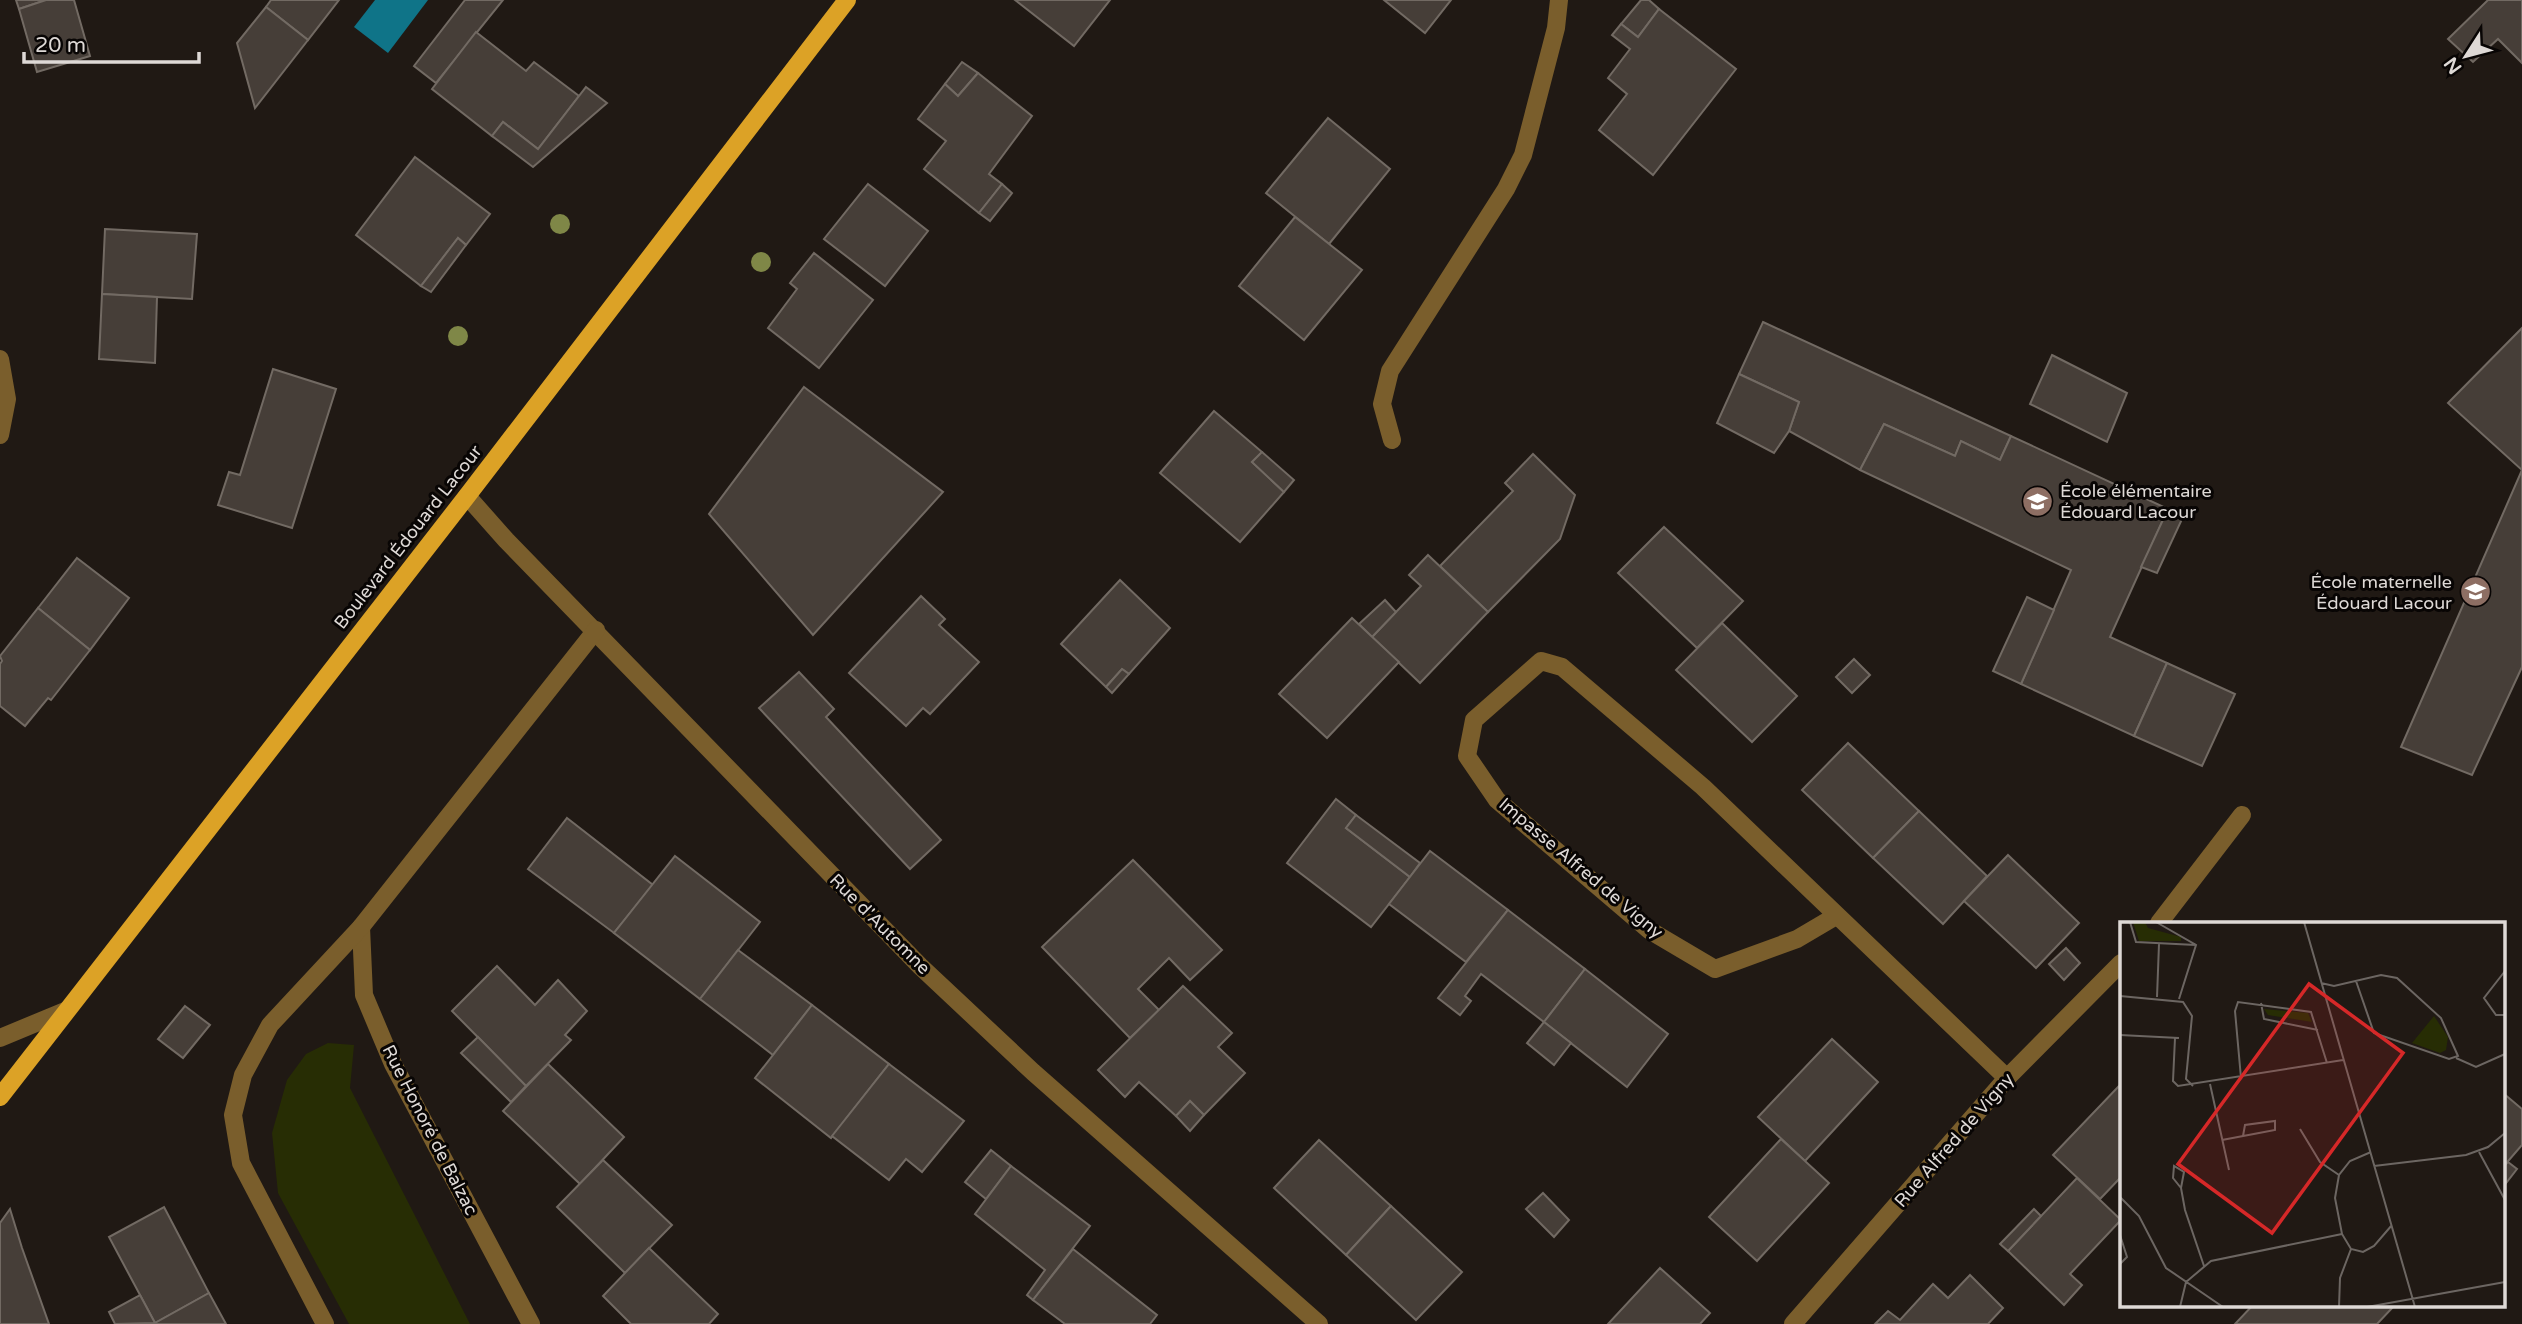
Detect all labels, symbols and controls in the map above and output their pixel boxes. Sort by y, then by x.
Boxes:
scale bar [24,21,200,65]
north arrow [2431,21,2501,91]
text: 20 m [35,33,86,58]
text: N [2440,53,2466,78]
street label: Boulevard Édouard Lacour [329,441,487,633]
place label: École élémentaire Édouard Lacour [2060,480,2212,523]
school or university icon: École élémentaire Édouard Lacour [2020,484,2054,518]
place label: École maternelle Édouard Lacour [2310,571,2452,614]
school or university icon: École maternelle Édouard Lacour [2458,575,2492,609]
street label: Impasse Alfred de Vigny [1494,793,1668,943]
street label: Rue d'Automne [825,869,935,979]
inset map [2120,922,2504,1306]
street label: Rue Honoré de Balzac [377,1041,483,1219]
street label: Rue Alfred de Vigny [1890,1068,2019,1212]

